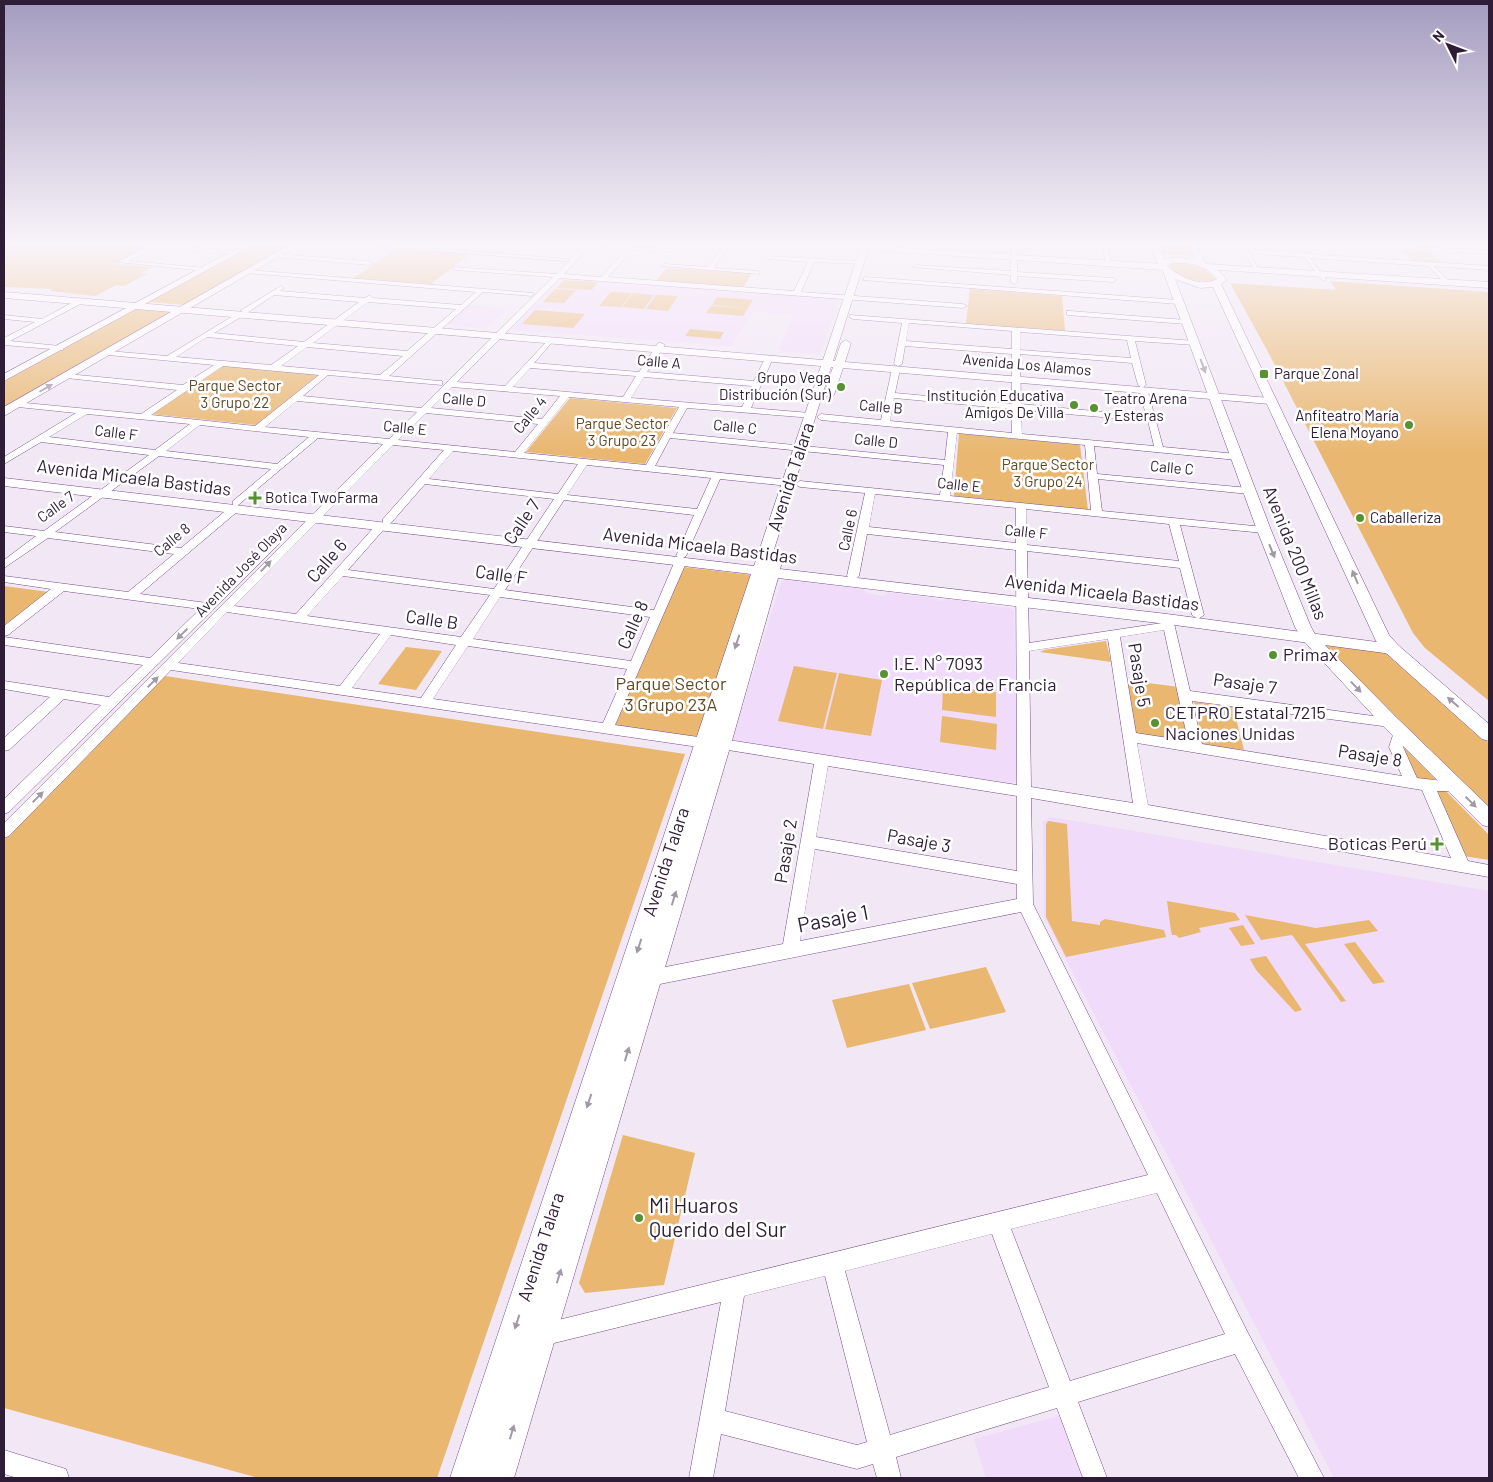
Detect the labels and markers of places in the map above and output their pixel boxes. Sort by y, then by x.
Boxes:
place label: Parque Zonal [1274,364,1359,382]
place label: Grupo Vega Distribución (Sur) [719,368,831,403]
marker: Parque Zonal [1258,368,1270,380]
marker: Grupo Vega Distribución (Sur) [835,381,847,393]
place label: Institución Educativa Amigos De Villa [927,386,1064,421]
place label: Teatro Arena y Esteras [1104,389,1187,424]
marker: Institución Educativa Amigos De Villa [1068,399,1080,411]
marker: Teatro Arena y Esteras [1088,402,1100,414]
place label: Anfiteatro María Elena Moyano [1295,406,1399,441]
marker: Anfiteatro María Elena Moyano [1403,419,1415,431]
place label: Botica TwoFarma [265,488,378,506]
marker: Botica TwoFarma [249,492,261,504]
place label: Caballeriza [1370,508,1441,526]
marker: Caballeriza [1354,512,1366,524]
place label: Primax [1283,643,1338,665]
marker: Primax [1267,649,1279,661]
place label: I.E. N° 7093 República de Francia [894,652,1056,695]
marker: I.E. N° 7093 República de Francia [878,668,890,680]
place label: CETPRO Estatal 7215 Naciones Unidas [1165,701,1326,744]
marker: CETPRO Estatal 7215 Naciones Unidas [1149,717,1161,729]
place label: Boticas Perú [1328,832,1427,854]
marker: Boticas Perú [1431,838,1443,850]
place label: Mi Huaros Querido del Sur [649,1192,787,1241]
marker: Mi Huaros Querido del Sur [633,1212,645,1224]

